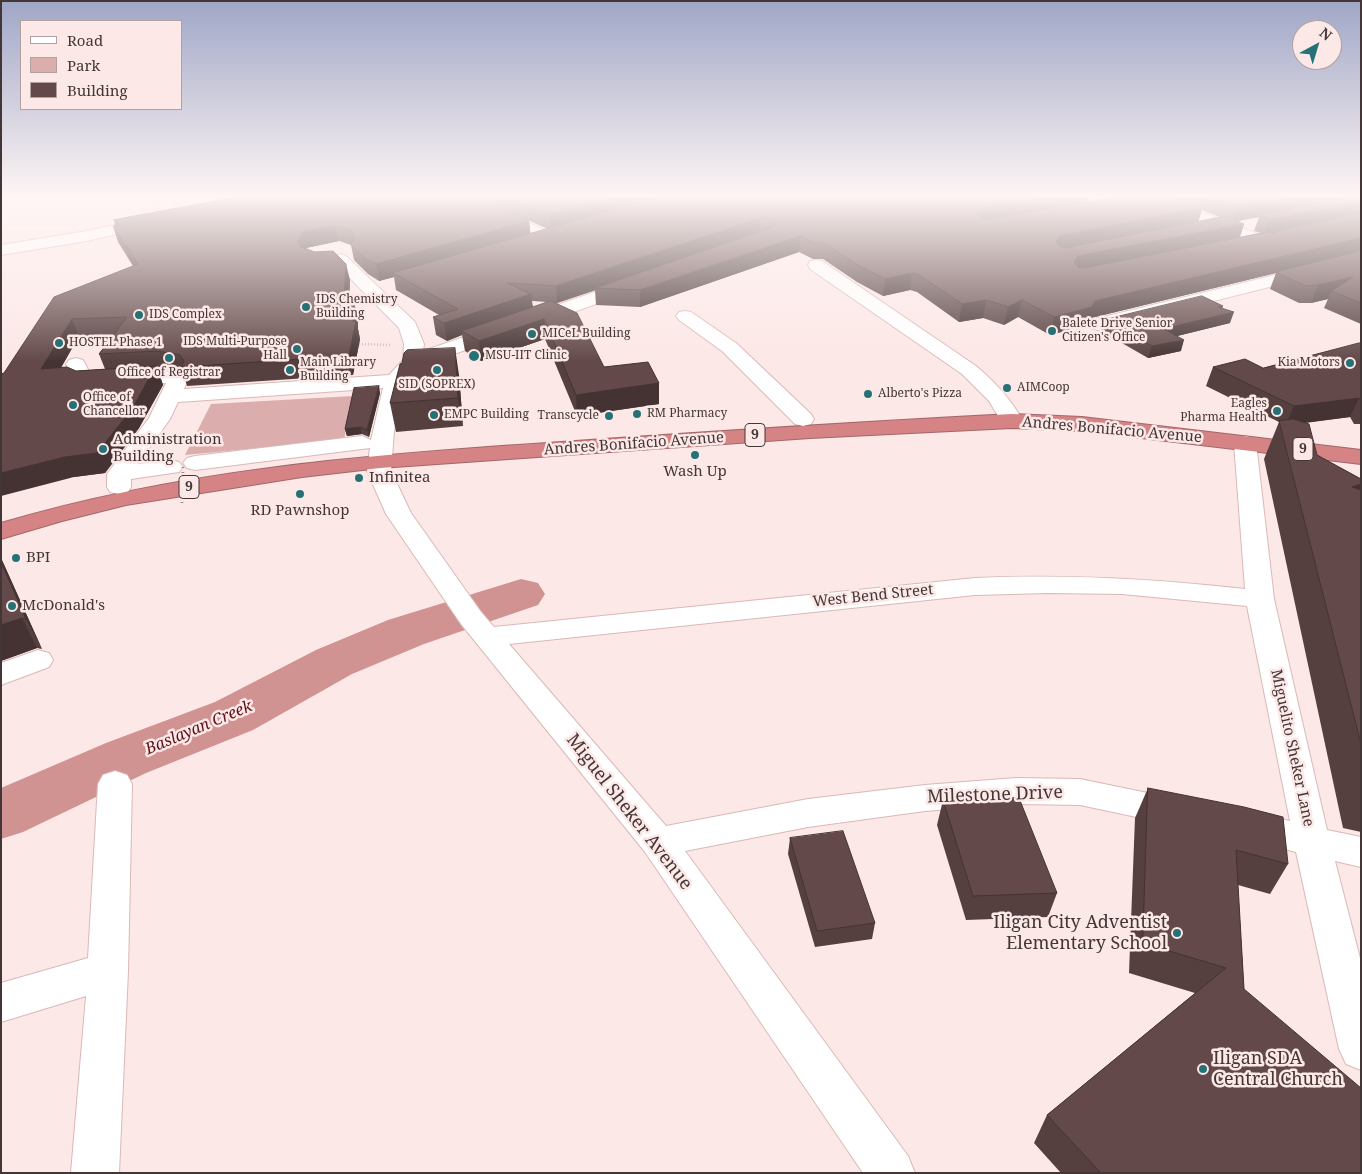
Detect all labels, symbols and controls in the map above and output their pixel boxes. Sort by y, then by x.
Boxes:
legend [20,20,182,110]
north arrow [1292,20,1342,70]
text: N [1316,23,1336,45]
text: Road [67,30,103,50]
text: Park [67,55,100,75]
text: Building [67,80,128,100]
place label: IDS Chemistry Building [316,293,397,321]
marker: IDS Chemistry Building [300,301,312,313]
place label: IDS Complex [149,308,222,322]
marker: IDS Complex [133,309,145,321]
place label: Balete Drive Senior Citizen's Office [1062,317,1172,345]
marker: Balete Drive Senior Citizen's Office [1046,325,1058,337]
place label: MICeL Building [542,327,630,341]
marker: MICeL Building [526,328,538,340]
place label: IDS Multi-Purpose Hall [183,335,287,363]
place label: HOSTEL Phase 1 [69,336,162,350]
marker: HOSTEL Phase 1 [53,337,65,349]
marker: IDS Multi-Purpose Hall [291,343,303,355]
marker: MSU-IIT Clinic [467,349,481,363]
place label: MSU-IIT Clinic [485,349,567,363]
marker: Office of Registrar [163,352,175,364]
place label: Main Library Building [300,356,376,384]
place label: Kia Motors [1277,356,1340,370]
marker: Kia Motors [1344,357,1356,369]
marker: Main Library Building [284,364,296,376]
marker: SID (SOPREX) [431,364,443,376]
place label: Office of Registrar [118,366,220,380]
place label: SID (SOPREX) [398,378,476,392]
place label: AIMCoop [1017,381,1070,395]
marker: AIMCoop [1001,382,1013,394]
place label: Alberto's Pizza [878,387,962,401]
marker: Alberto's Pizza [862,388,874,400]
place label: Office of Chancellor [83,391,145,419]
place label: Eagles Pharma Health [1180,397,1267,425]
marker: Office of Chancellor [67,399,79,411]
marker: Eagles Pharma Health [1271,405,1283,417]
place label: RM Pharmacy [647,407,727,421]
place label: EMPC Building [444,408,529,422]
marker: RM Pharmacy [631,408,643,420]
marker: EMPC Building [428,409,440,421]
place label: Transcycle [538,409,599,423]
marker: Transcycle [603,410,615,422]
street label: Andres Bonifacio Avenue [1021,413,1203,447]
road number: 9 [745,424,765,446]
street label: Andres Bonifacio Avenue [543,429,725,459]
place label: Administration Building [113,431,222,466]
road number: 9 [1293,438,1313,460]
marker: Administration Building [97,443,109,455]
marker: Wash Up [689,449,701,461]
place label: Wash Up [663,463,727,481]
place label: Infinitea [369,469,430,487]
marker: Infinitea [353,472,365,484]
road number: 9 [179,476,199,498]
marker: RD Pawnshop [294,488,306,500]
place label: RD Pawnshop [251,502,349,520]
place label: BPI [26,549,50,567]
marker: BPI [10,552,22,564]
street label: West Bend Street [812,581,934,611]
place label: McDonald's [22,597,105,615]
marker: McDonald's [6,600,18,612]
street label: Miguelito Sheker Lane [1267,668,1317,828]
water label: Baslayan Creek [143,697,255,759]
street label: Miguel Sheker Avenue [561,730,697,894]
street label: Milestone Drive [927,782,1063,808]
place label: Iligan City Adventist Elementary School [993,912,1167,954]
marker: Iligan City Adventist Elementary School [1171,927,1183,939]
place label: Iligan SDA Central Church [1213,1048,1343,1090]
marker: Iligan SDA Central Church [1197,1063,1209,1075]

